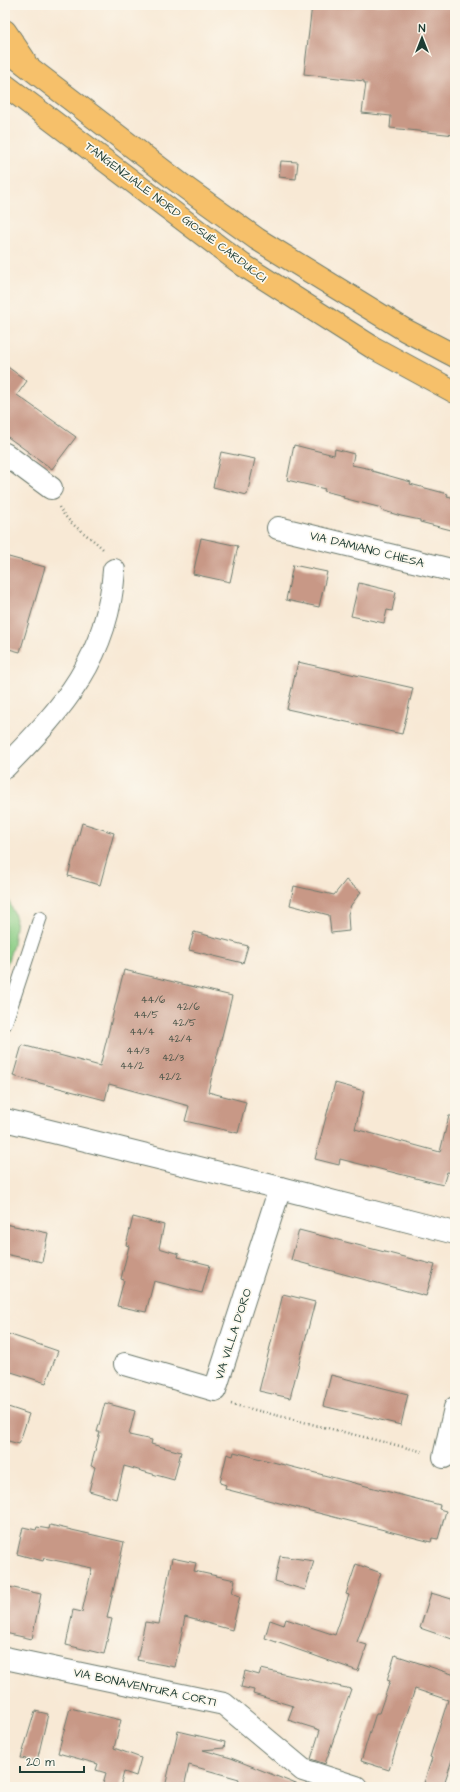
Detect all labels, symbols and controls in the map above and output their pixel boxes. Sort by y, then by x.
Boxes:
north arrow [402,18,442,58]
text: N [419,21,426,36]
street label: TANGENZIALE NORD GIOSUÈ CARDUCCI [81,138,270,287]
street label: VIA DAMIANO CHIESA [308,527,426,572]
house number: 44/6 [141,993,166,1007]
house number: 42/6 [176,1000,200,1014]
house number: 44/5 [133,1008,159,1022]
house number: 42/5 [172,1016,196,1030]
house number: 44/4 [130,1025,155,1039]
house number: 42/4 [168,1032,192,1046]
house number: 44/3 [126,1044,150,1058]
house number: 42/3 [162,1051,184,1065]
house number: 44/2 [120,1059,144,1073]
house number: 42/2 [159,1070,182,1084]
street label: VIA VILLA D'ORO [211,1287,256,1382]
street label: VIA BONAVENTURA CORTI [72,1664,218,1711]
scale bar [20,1748,84,1774]
text: 20 m [26,1754,55,1771]

